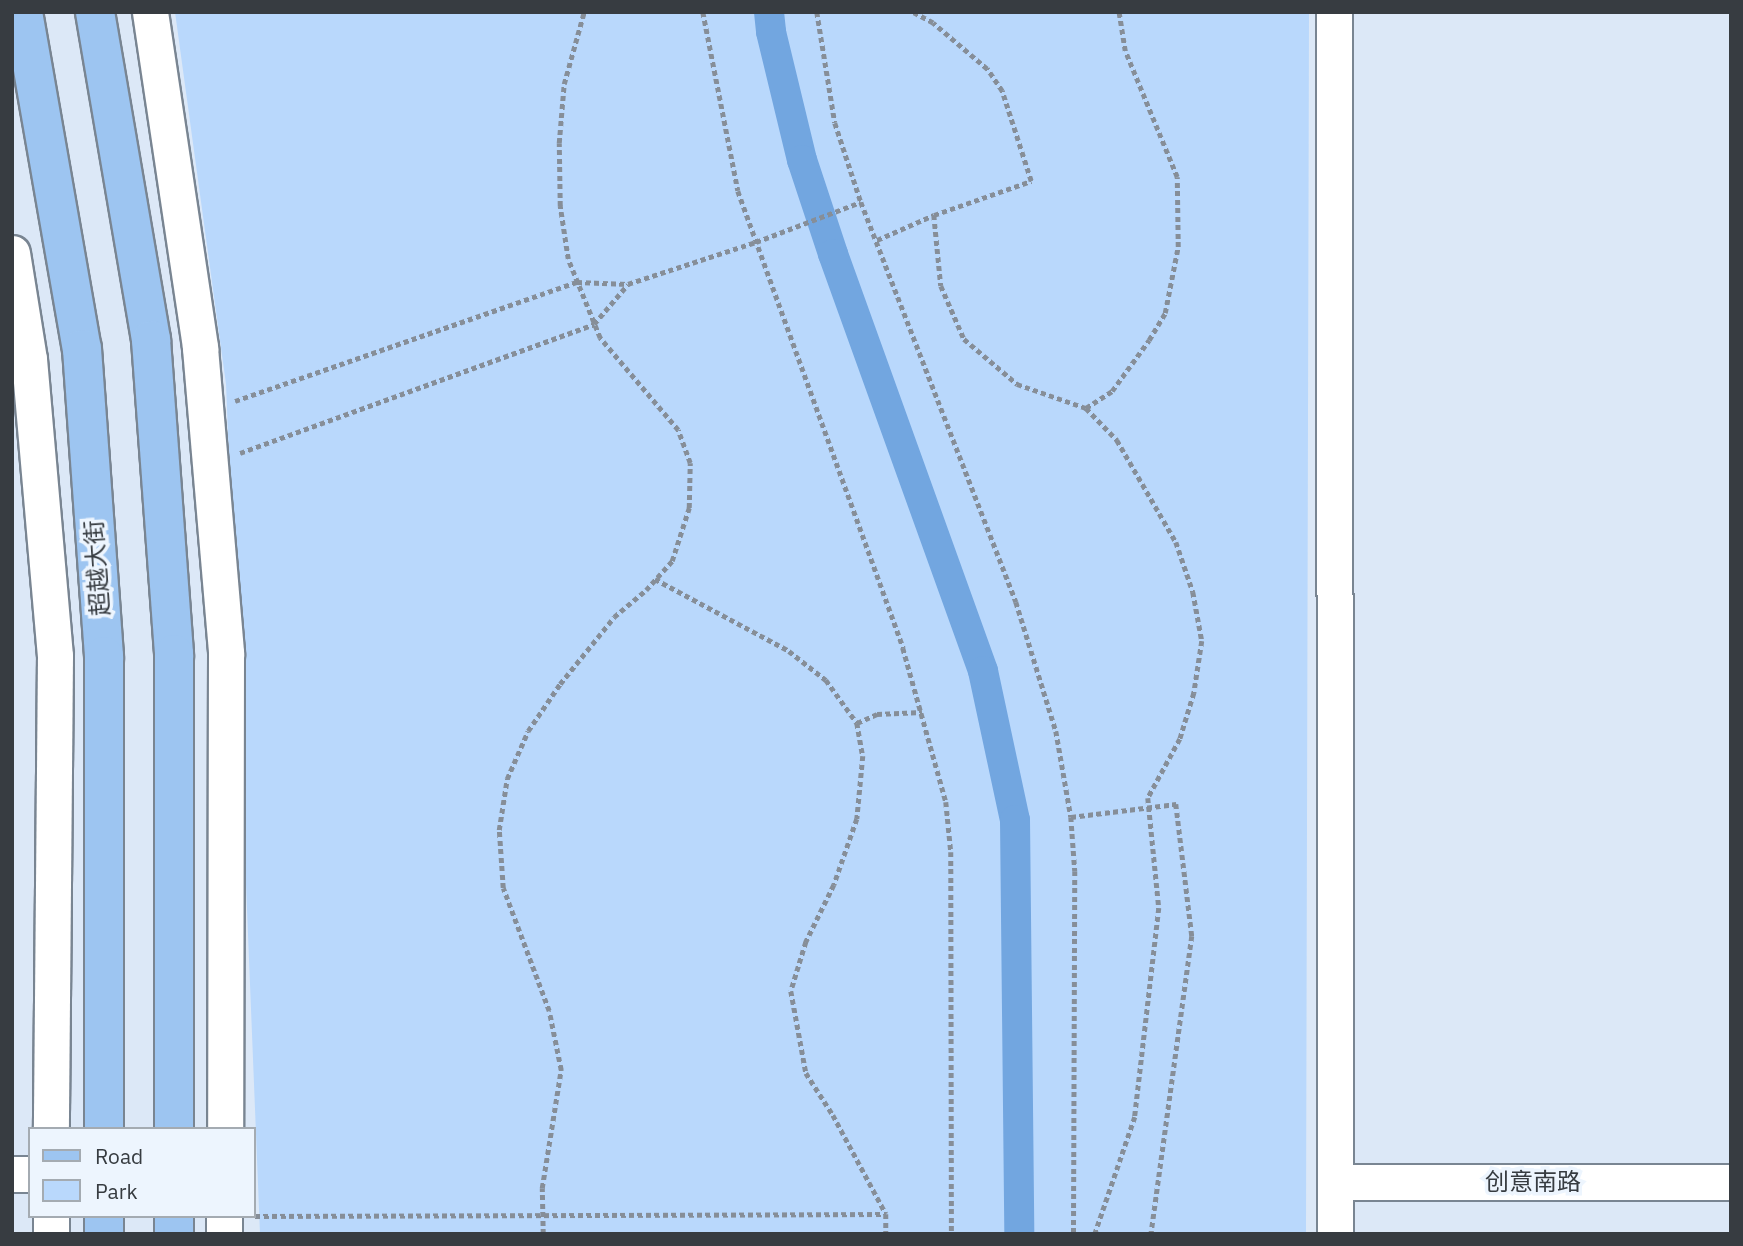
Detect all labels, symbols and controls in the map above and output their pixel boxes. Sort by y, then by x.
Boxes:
street label: 超越大街 [79,519,115,617]
legend [28,1127,256,1218]
text: Road [95,1142,143,1170]
street label: 创意南路 [1485,1168,1581,1196]
text: Park [95,1177,138,1205]

